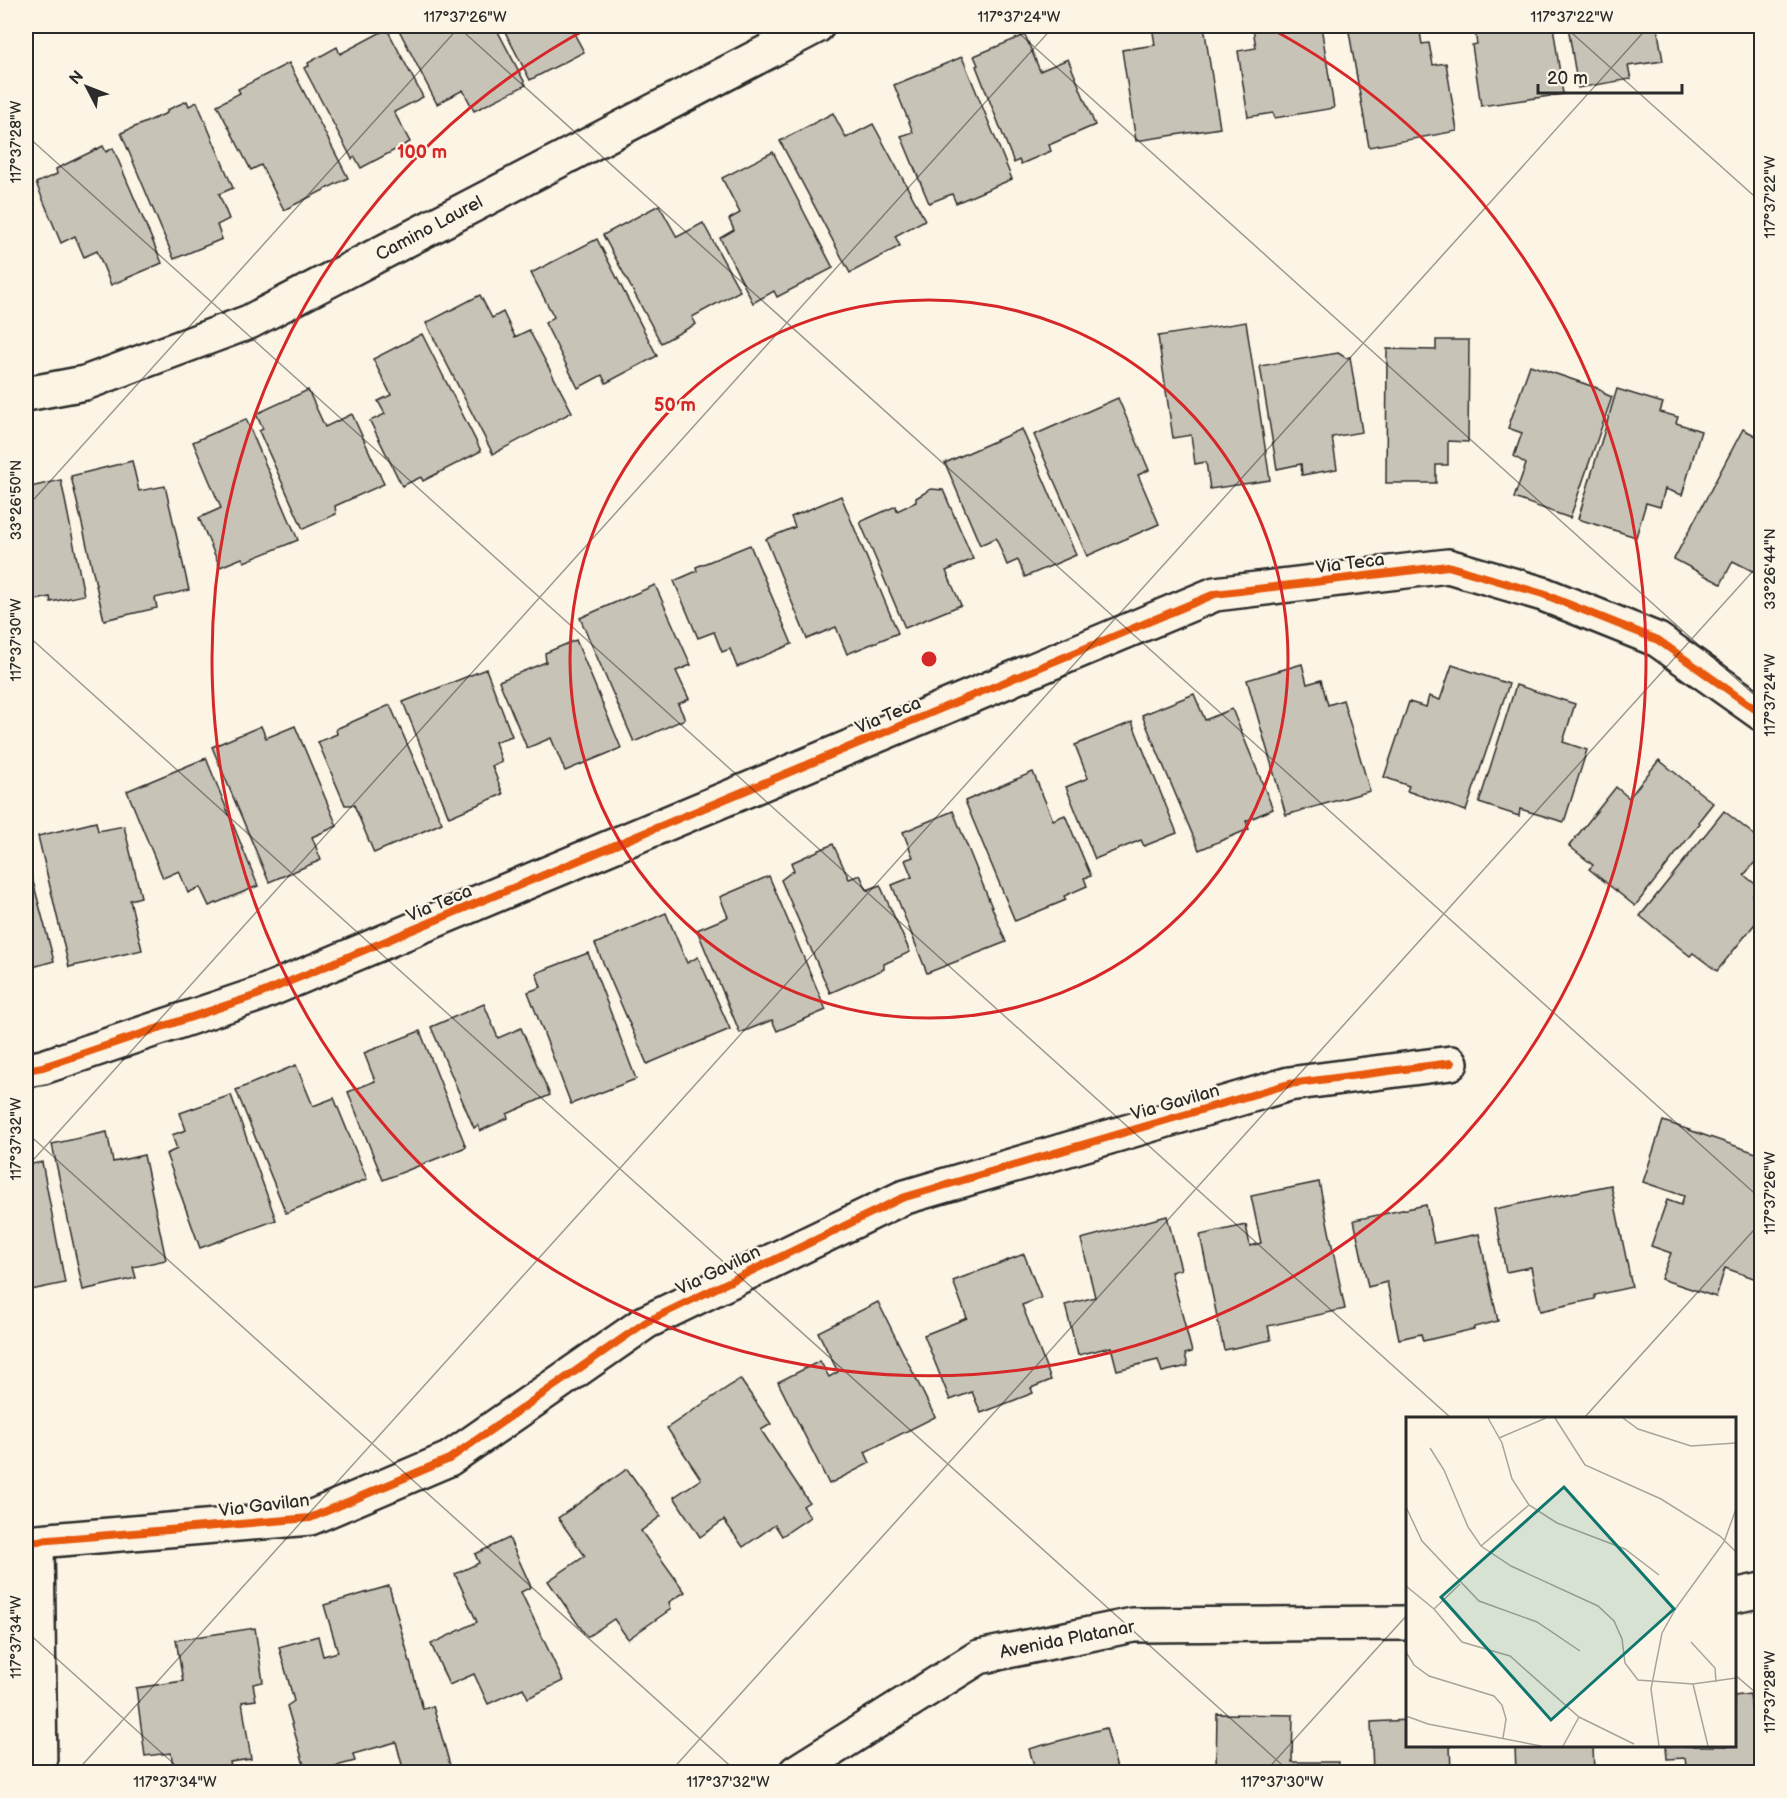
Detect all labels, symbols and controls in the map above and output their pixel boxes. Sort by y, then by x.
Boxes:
text: 117°37'26"W [423,8,507,27]
text: 117°37'24"W [978,8,1061,27]
text: 117°37'22"W [1531,8,1614,27]
north arrow [57,57,117,117]
scale bar [1538,57,1682,95]
text: N [66,67,88,89]
text: 20 m [1547,68,1588,89]
text: 117°37'28"W [7,100,26,183]
text: 100 m [397,142,447,163]
text: 117°37'22"W [1761,155,1780,238]
street label: Camino Laurel [372,191,486,265]
text: 50 m [654,395,696,416]
text: 33°26'50"N [7,460,26,540]
text: 33°26'44"N [1761,528,1780,610]
street label: Via Teca [1314,549,1386,578]
text: 117°37'30"W [7,598,26,682]
centre of rings [919,649,939,669]
text: 117°37'24"W [1761,653,1780,736]
street label: Via Teca [852,692,924,739]
street label: Via Teca [403,880,475,927]
street label: Via Gavilan [1128,1080,1222,1125]
text: 117°37'32"W [7,1097,26,1181]
text: 117°37'26"W [1761,1151,1780,1235]
street label: Via Gavilan [673,1241,764,1300]
inset map [1406,1417,1736,1747]
street label: Via Gavilan [218,1490,311,1521]
text: 117°37'34"W [7,1595,26,1679]
street label: Avenida Platanar [998,1616,1137,1663]
text: 117°37'28"W [1761,1650,1780,1733]
text: 117°37'34"W [133,1773,217,1792]
text: 117°37'32"W [686,1773,770,1792]
text: 117°37'30"W [1240,1773,1324,1792]

